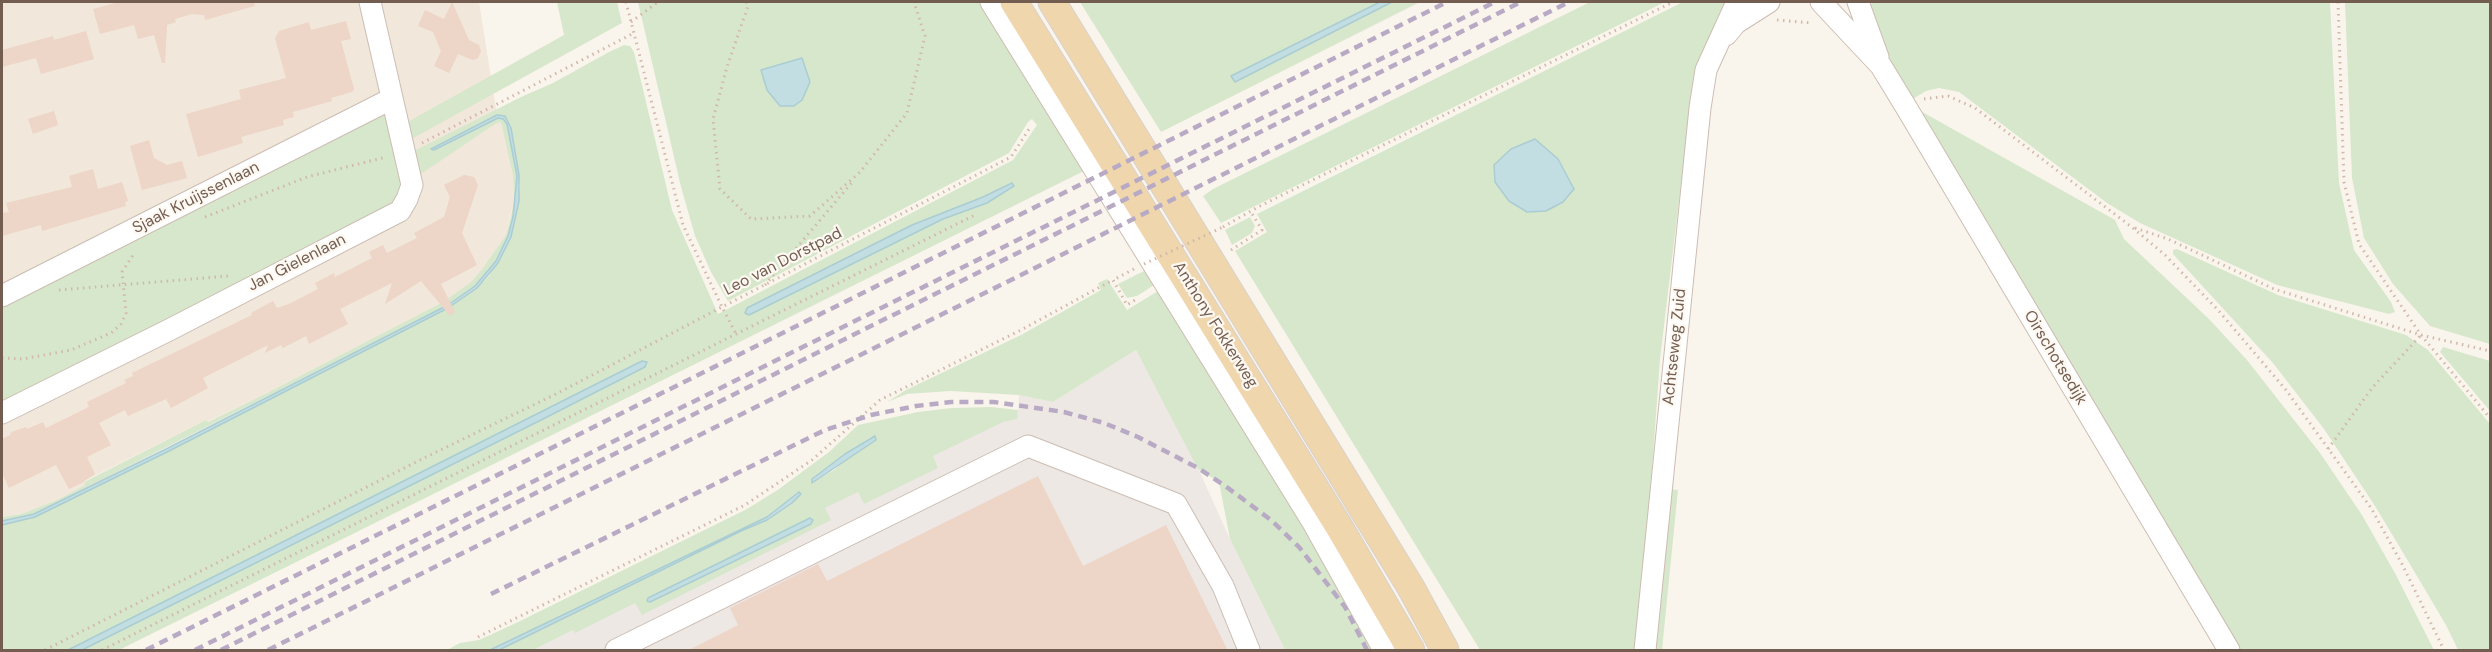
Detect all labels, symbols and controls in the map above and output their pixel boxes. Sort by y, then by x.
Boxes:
street label: Sjaak Kruijssenlaan [129,158,263,238]
street label: Leo van Dorstpad [721,224,845,300]
street label: Jan Gielenlaan [245,230,349,296]
street label: Anthony Fokkerweg [1168,258,1262,392]
street label: Achtseweg Zuid [1659,288,1691,406]
street label: Oirschotsedijk [2019,307,2091,409]

